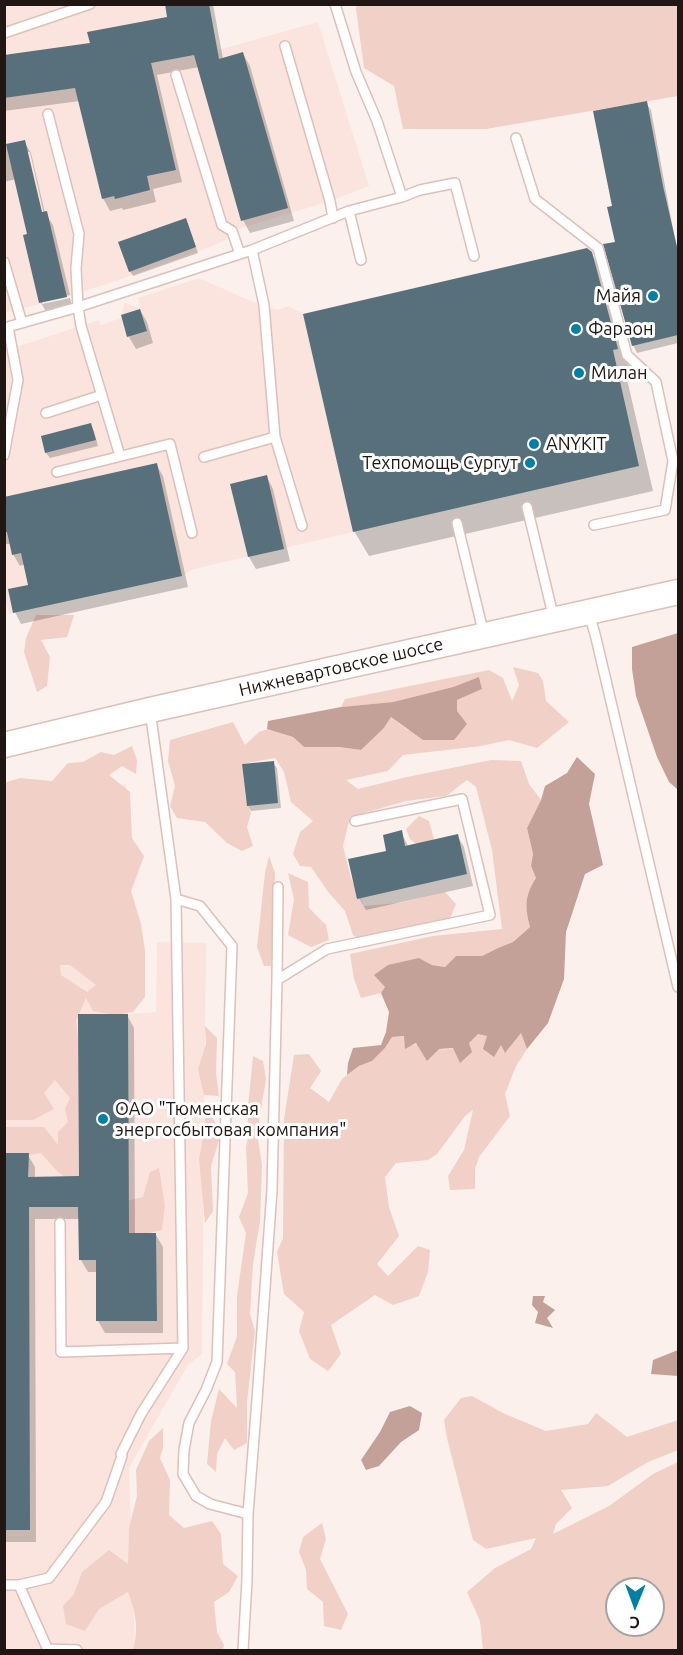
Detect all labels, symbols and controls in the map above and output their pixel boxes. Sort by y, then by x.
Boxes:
place label: Майя [596,285,641,307]
marker: Майя [646,289,660,303]
place label: Фараон [588,318,653,340]
marker: Фараон [569,322,583,336]
place label: Милан [591,362,648,384]
marker: Милан [572,366,586,380]
place label: ANYKIT [546,433,607,455]
marker: ANYKIT [527,437,541,451]
place label: Техпомощь Сургут [362,452,518,474]
marker: Техпомощь Сургут [523,456,537,470]
street label: Нижневартовское шоссе [237,633,445,701]
place label: ОАО "Тюменская энергосбытовая компания" [115,1098,346,1140]
marker: ОАО "Тюменская энергосбытовая компания" [96,1112,110,1126]
north arrow [605,1577,665,1637]
text: С [629,1614,640,1632]

